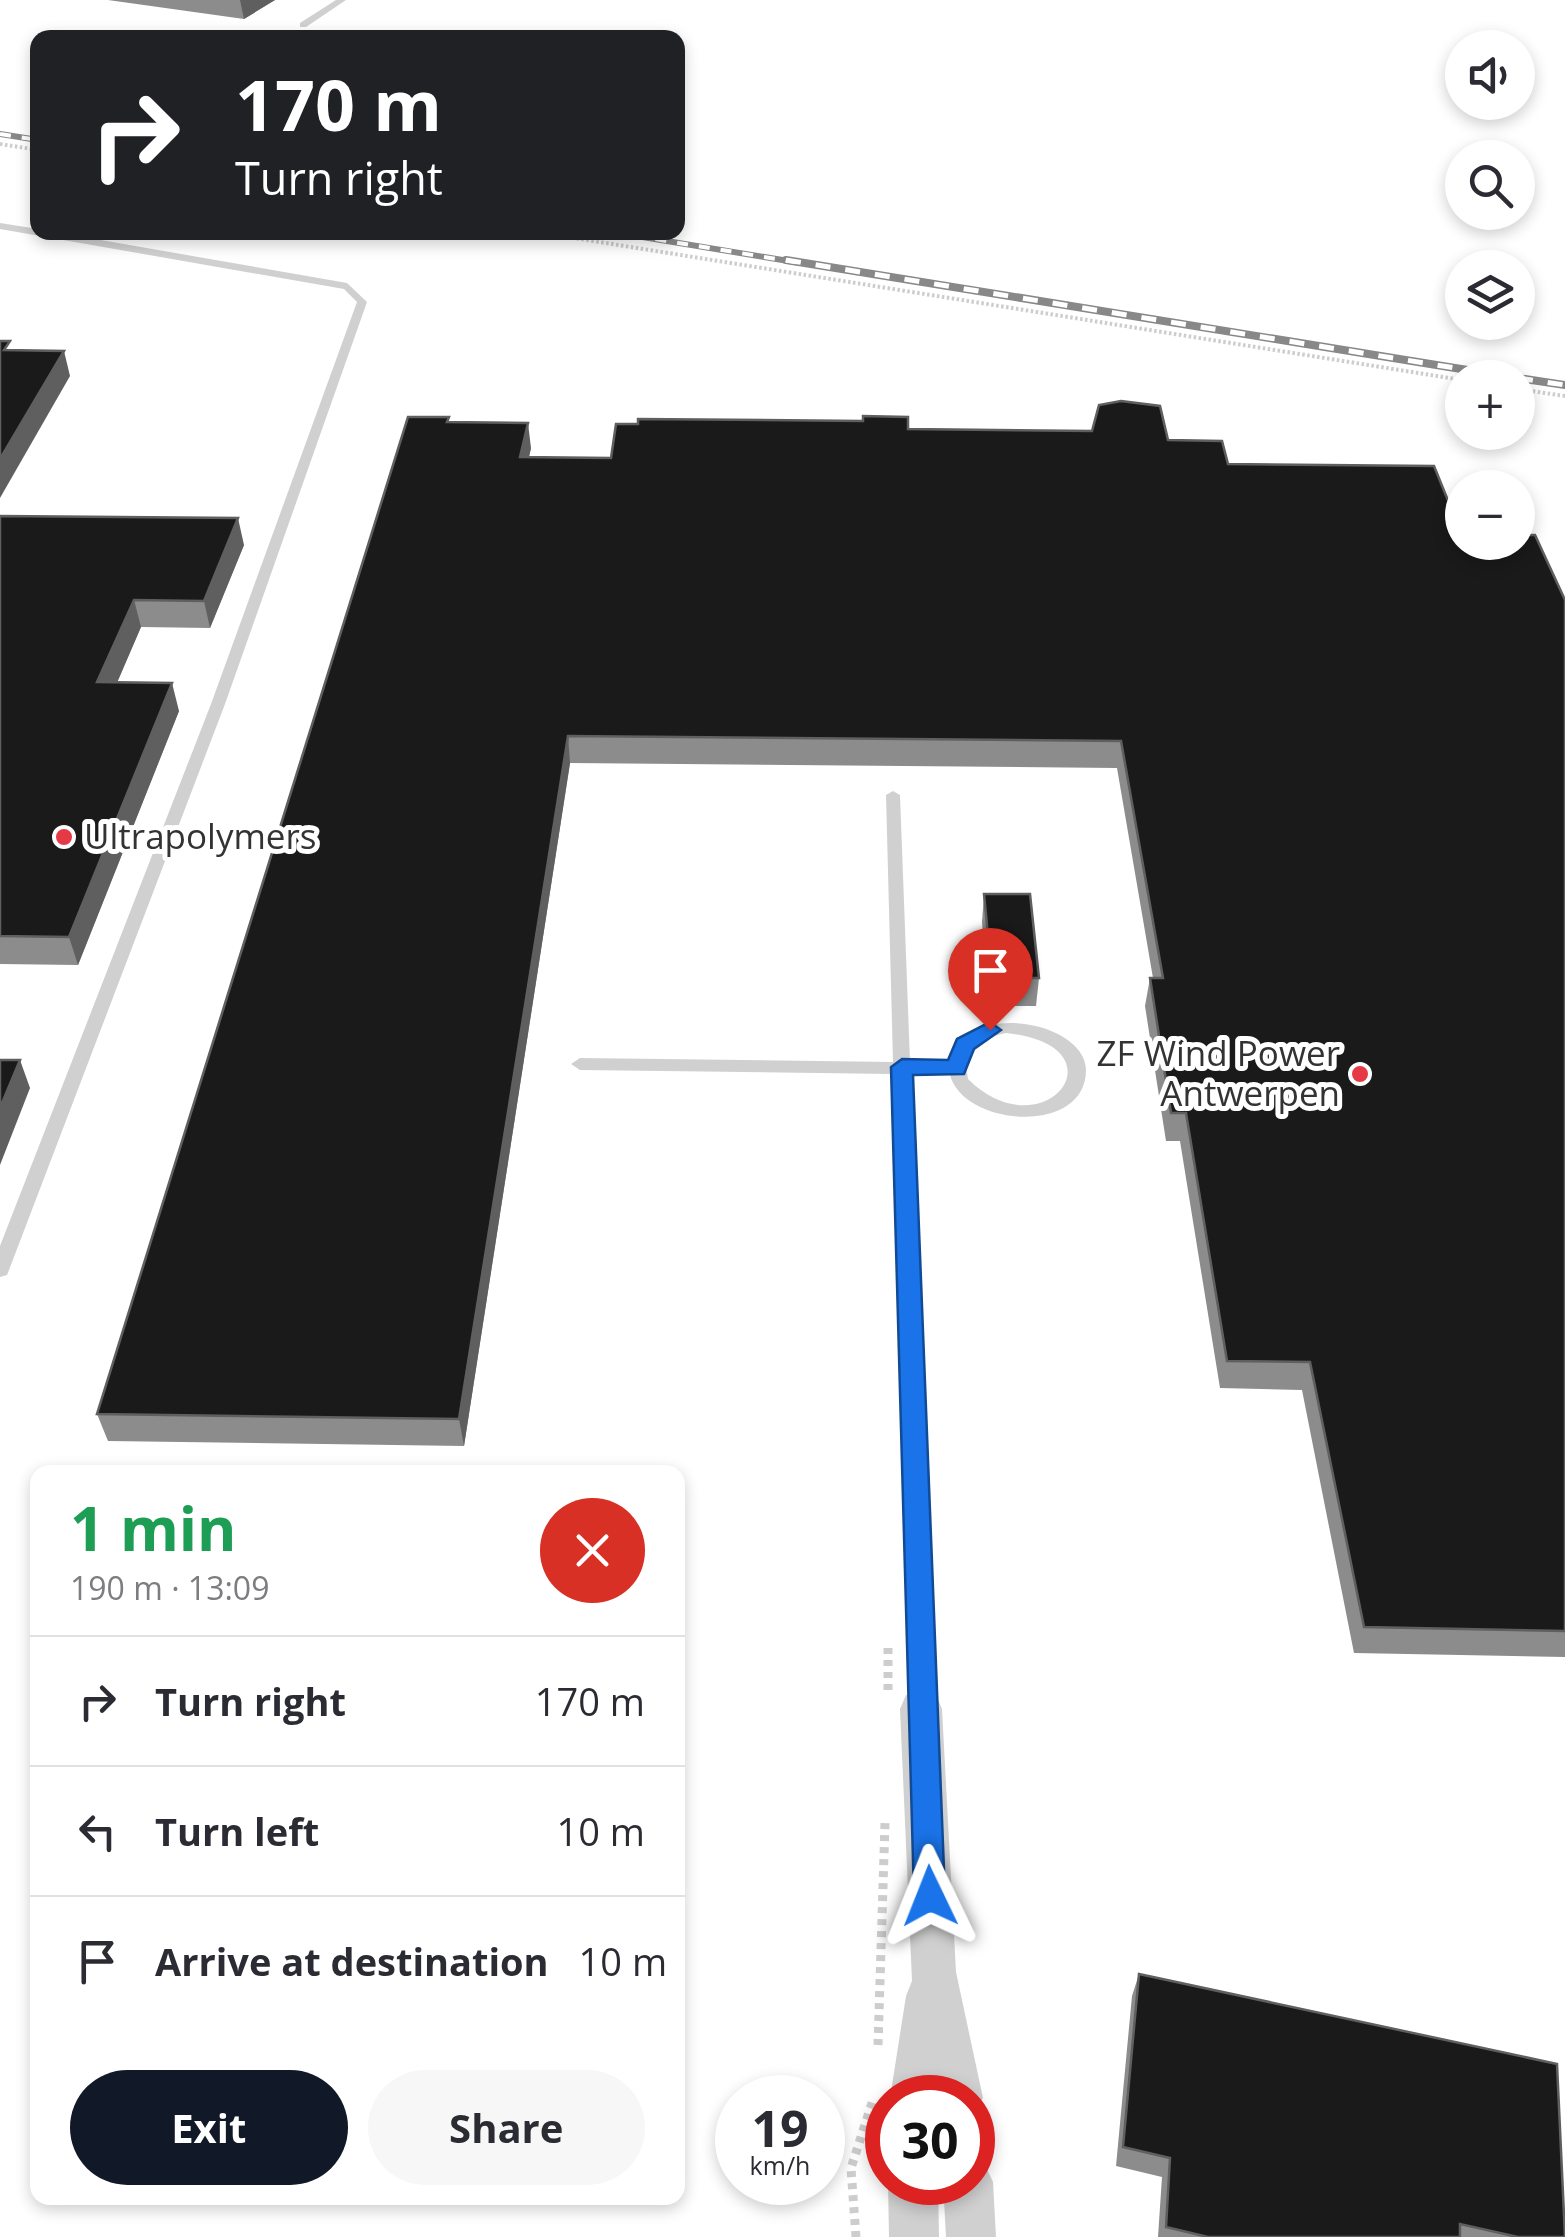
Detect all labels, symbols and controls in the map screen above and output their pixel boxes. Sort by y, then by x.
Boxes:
map controls [1445,30,1535,560]
button: sound [1445,30,1535,120]
text: 170 m [235,56,442,152]
icon: right [70,70,200,200]
button: search [1445,140,1535,230]
text: Turn right [235,147,443,208]
button: layers [1445,250,1535,340]
button: + [1445,360,1535,450]
button: − [1445,470,1535,560]
place label: Ultrapolymers [84,812,316,859]
marker: Ultrapolymers [53,826,75,848]
pin [948,928,1033,1031]
icon: arrive [963,943,1018,998]
place label: ZF Wind Power Antwerpen [1097,1029,1340,1116]
marker: ZF Wind Power Antwerpen [1349,1063,1371,1085]
text: 1 min [70,1487,237,1569]
button: close [540,1498,645,1603]
text: 190 m · 13:09 [70,1566,269,1609]
icon: right [70,1674,125,1729]
text: Turn right [155,1675,346,1727]
text: 170 m [535,1675,645,1727]
icon: left [70,1804,125,1859]
text: Turn left [155,1805,319,1857]
text: 10 m [556,1805,645,1857]
position arrow [878,1844,982,1948]
icon: arrive [70,1934,125,1989]
text: Arrive at destination [155,1935,549,1987]
text: 10 m [579,1935,667,1987]
button: Exit [70,2070,348,2185]
button: Share [368,2070,645,2185]
speed limit sign: 30 [865,2075,995,2205]
text: 19 [751,2094,809,2162]
text: km/h [750,2148,810,2182]

